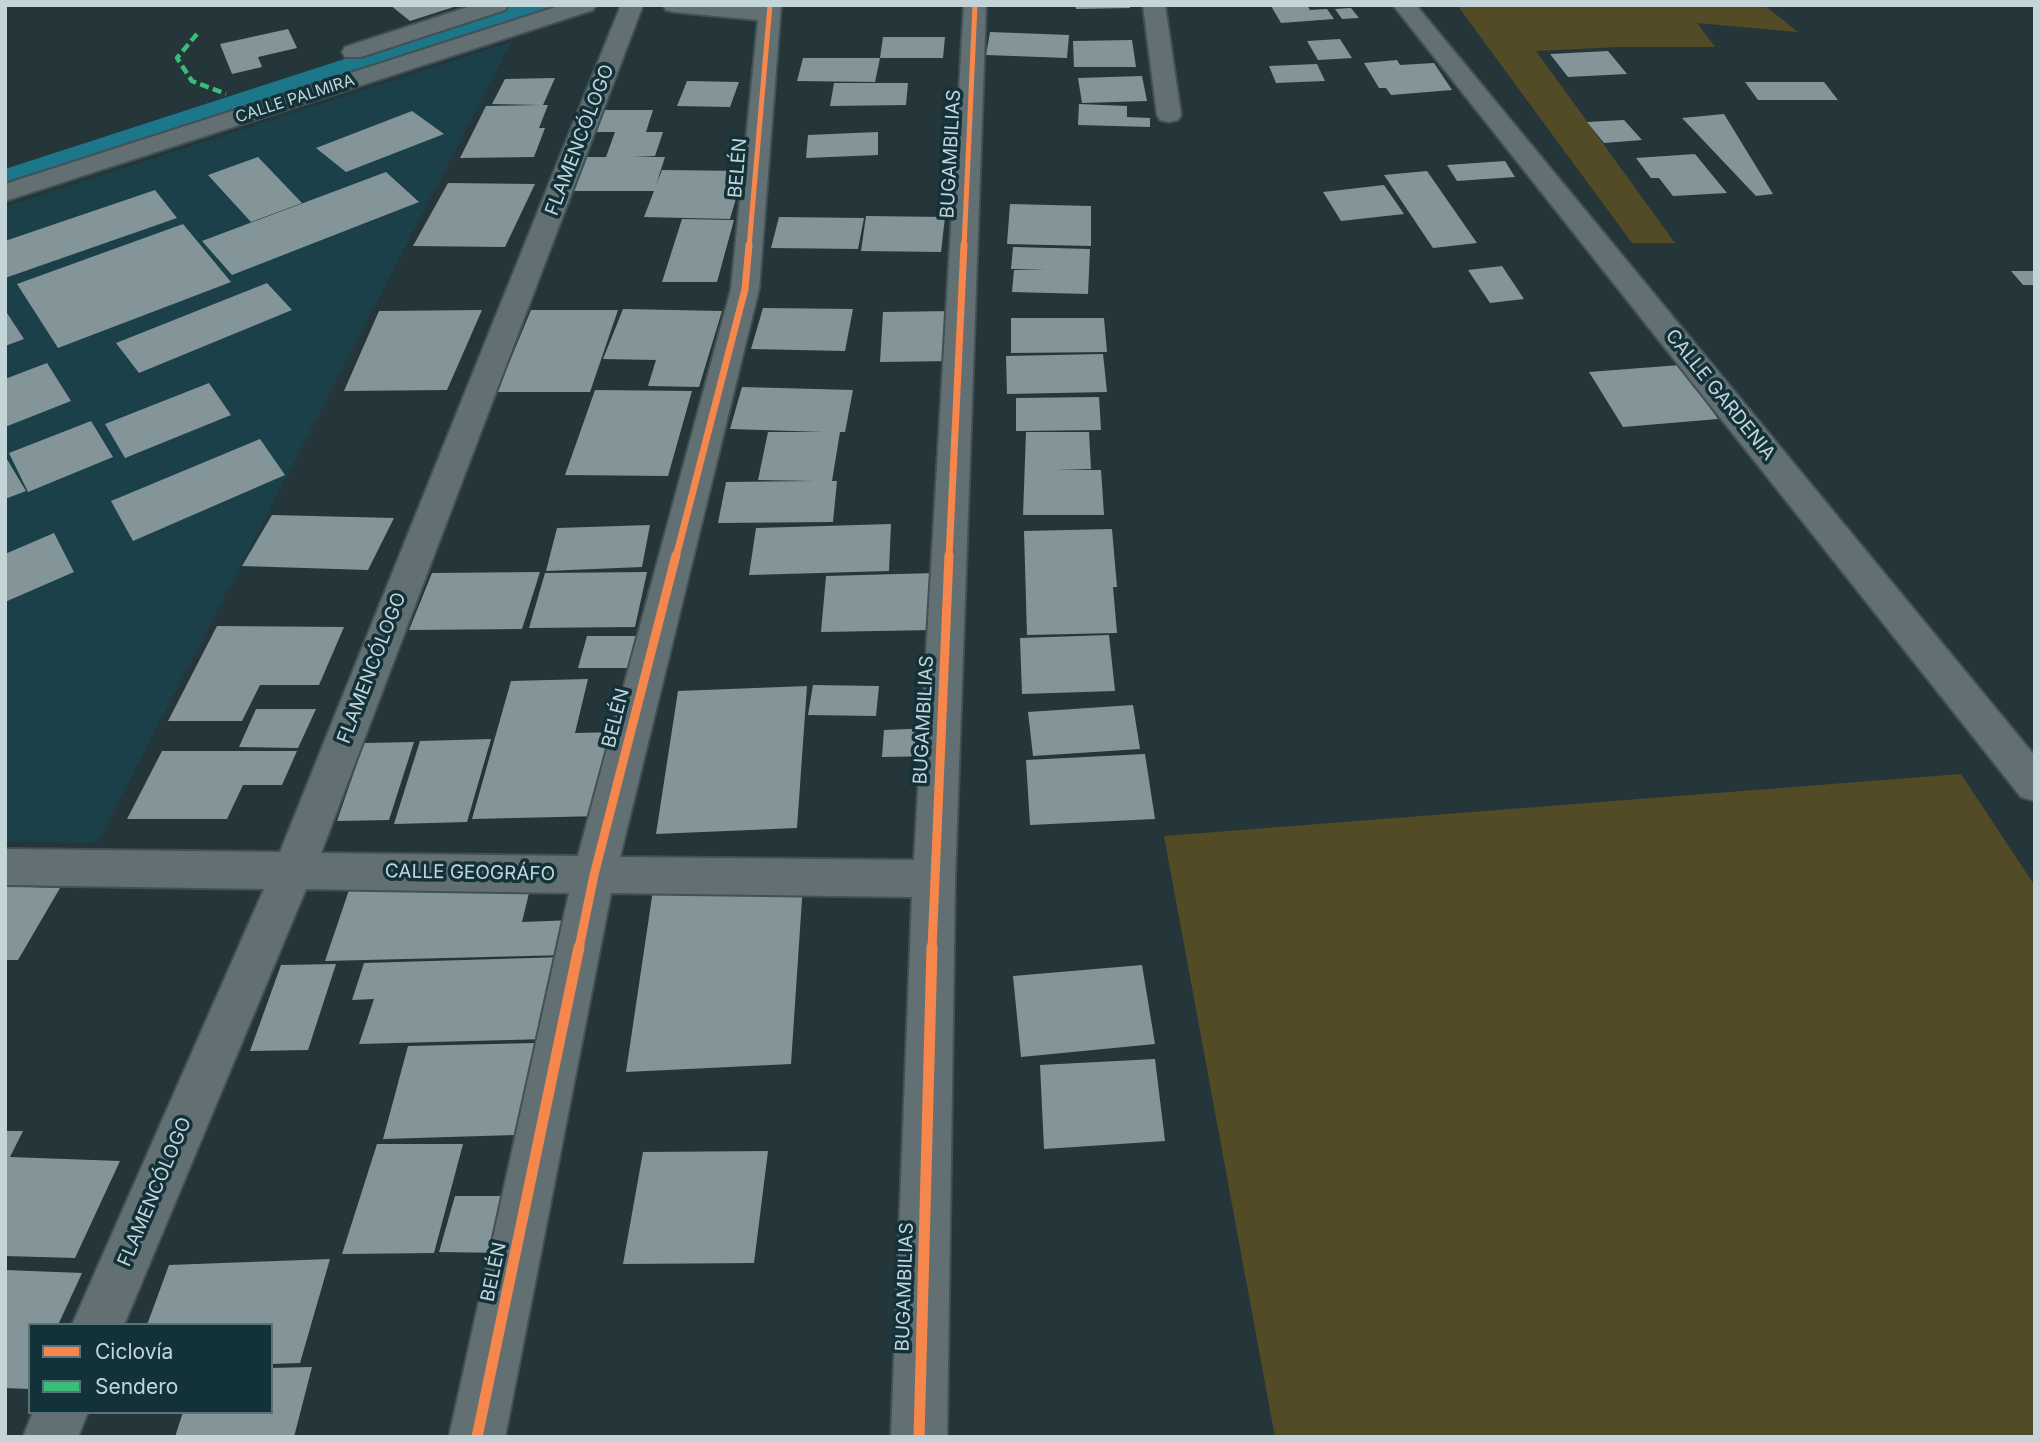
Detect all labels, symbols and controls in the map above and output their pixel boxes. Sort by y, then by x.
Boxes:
street label: FLAMENCÓLOGO [541,61,619,219]
street label: CALLE PALMIRA [233,71,357,127]
street label: BUGAMBILIAS [936,89,966,219]
street label: BELÉN [724,137,752,199]
street label: CALLE GARDENIA [1660,325,1780,465]
street label: FLAMENCÓLOGO [333,589,411,747]
street label: BUGAMBILIAS [909,655,939,785]
street label: BELÉN [598,686,634,750]
street label: CALLE GEOGRÁFO [385,860,555,886]
street label: FLAMENCÓLOGO [113,1114,197,1270]
street label: BUGAMBILIAS [891,1222,919,1352]
street label: BELÉN [477,1240,511,1304]
legend [28,1323,273,1414]
text: Ciclovía [95,1339,173,1364]
text: Sendero [95,1374,178,1399]

